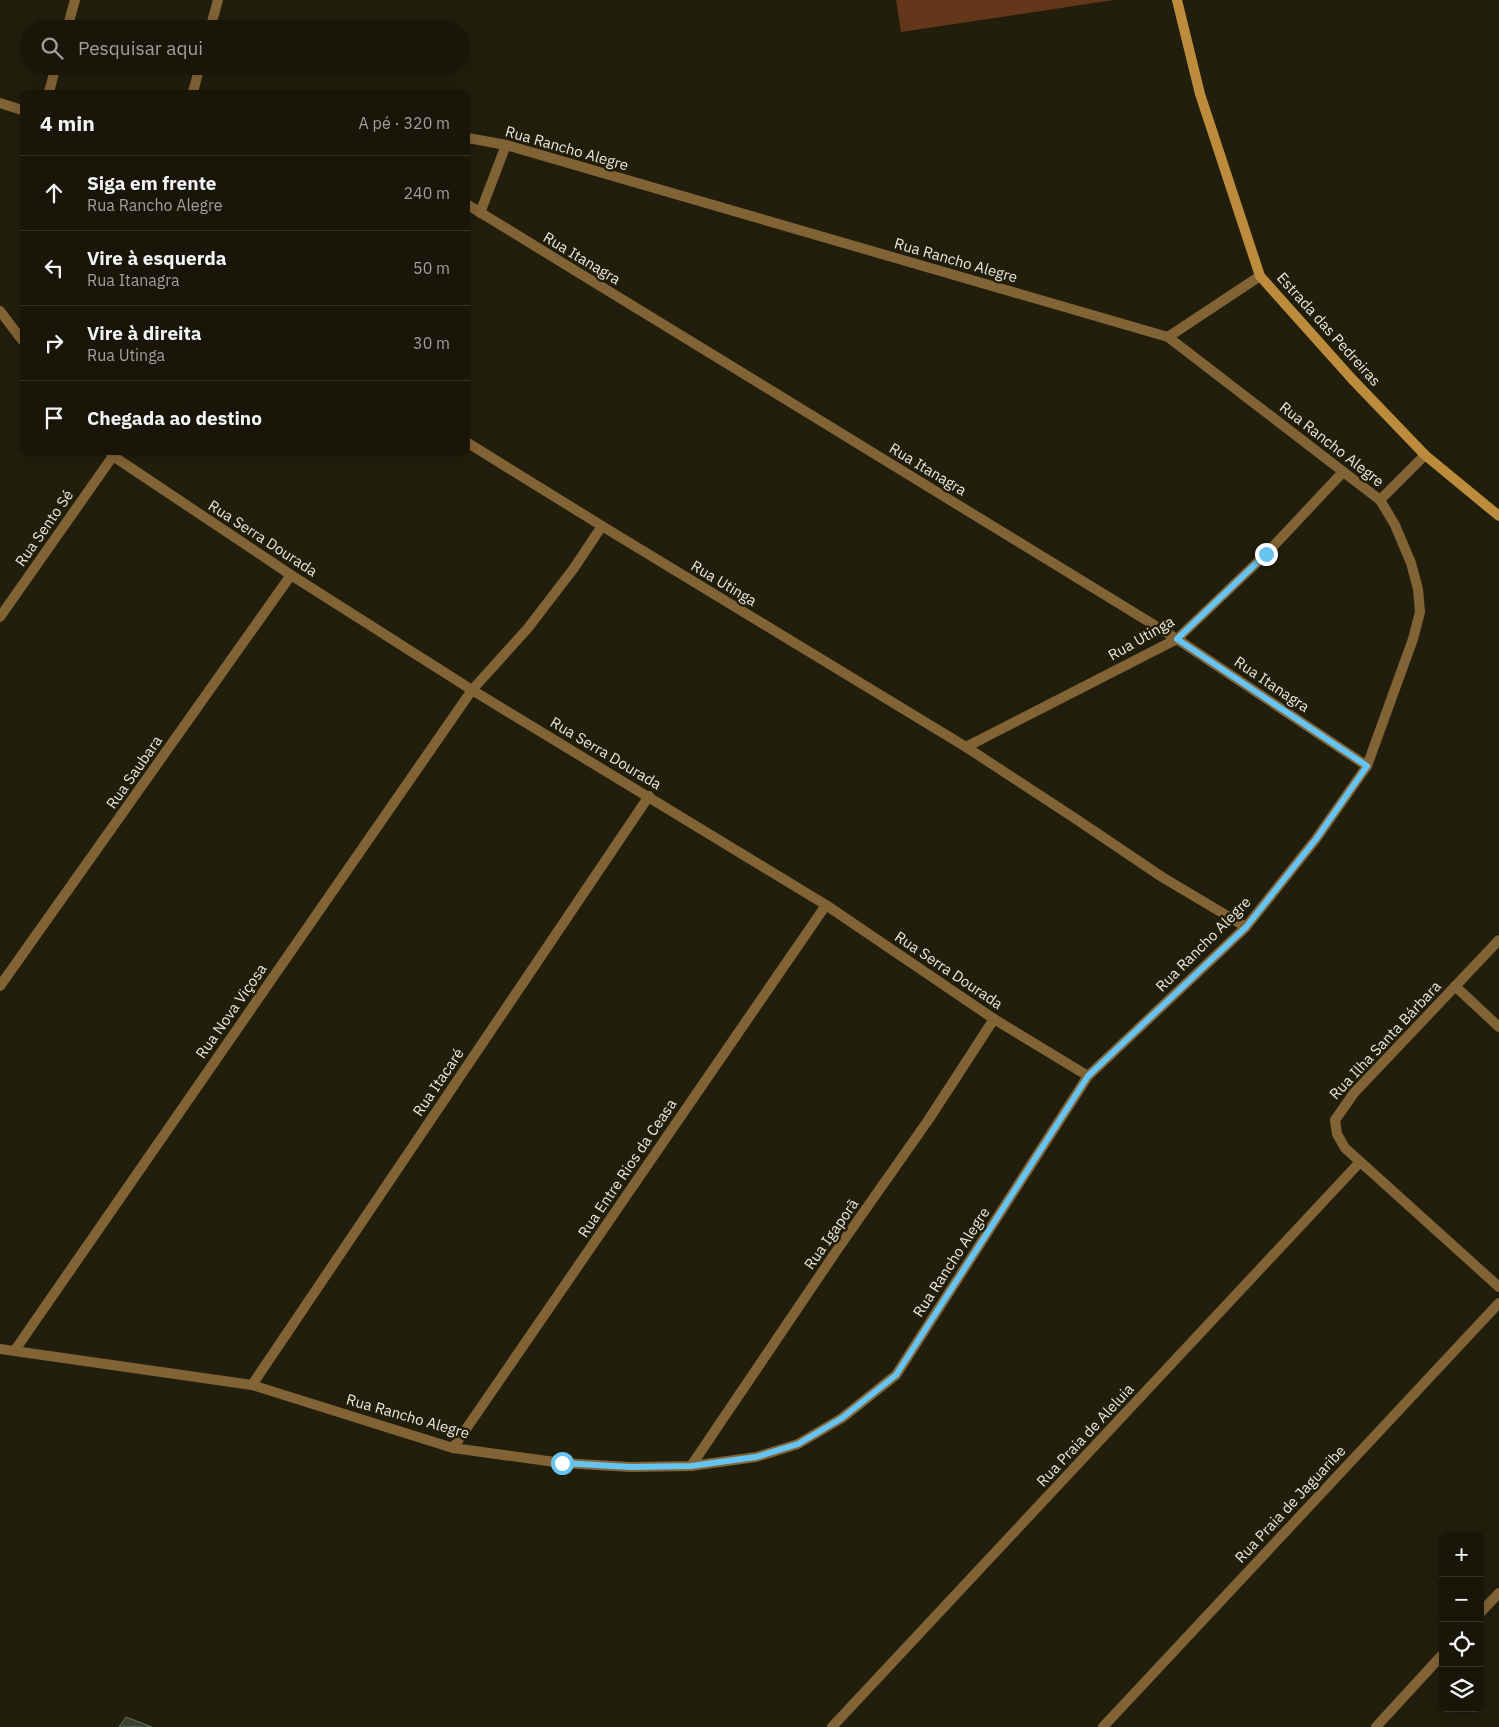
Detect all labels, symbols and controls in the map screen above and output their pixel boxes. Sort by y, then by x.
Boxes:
search box [20,20,470,75]
icon: search [38,34,66,62]
text: Pesquisar aqui [78,36,203,60]
text: 4 min [40,109,95,137]
text: A pé · 320 m [359,113,450,133]
street label: Rua Rancho Alegre [503,121,631,175]
text: Siga em frente [87,171,217,195]
icon: ahead [40,179,68,207]
text: 240 m [403,183,450,203]
text: Rua Rancho Alegre [87,195,223,215]
street label: Rua Itanagra [540,227,624,289]
street label: Rua Rancho Alegre [892,233,1020,287]
text: Vire à esquerda [87,246,227,270]
icon: left [40,254,68,282]
text: 50 m [413,258,450,278]
street label: Estrada das Pedreiras [1273,268,1385,390]
text: Rua Itanagra [87,270,180,290]
text: Vire à direita [87,321,202,345]
icon: right [40,329,68,357]
text: 30 m [413,333,450,353]
text: Rua Utinga [87,345,165,365]
street label: Rua Rancho Alegre [1276,397,1388,491]
icon: arrive [40,404,68,432]
text: Chegada ao destino [87,406,262,430]
street label: Rua Itanagra [886,438,970,500]
street label: Rua Sento Sé [11,486,77,570]
street label: Rua Serra Dourada [205,496,321,580]
route end [1255,543,1278,566]
street label: Rua Utinga [688,556,760,610]
street label: Rua Utinga [1105,611,1177,665]
street label: Rua Itanagra [1231,652,1313,716]
street label: Rua Serra Dourada [547,712,665,794]
street label: Rua Saubara [102,732,166,812]
street label: Rua Rancho Alegre [1151,892,1255,996]
street label: Rua Serra Dourada [891,927,1007,1013]
street label: Rua Nova Viçosa [191,960,271,1062]
street label: Rua Ilha Santa Bárbara [1325,977,1445,1103]
street label: Rua Itacaré [408,1044,468,1120]
street label: Rua Entre Rios da Ceasa [574,1095,680,1241]
street label: Rua Igaporã [800,1195,862,1273]
street label: Rua Rancho Alegre [908,1203,994,1321]
street label: Rua Praia de Aleluia [1032,1379,1138,1491]
street label: Rua Rancho Alegre [344,1389,472,1443]
street label: Rua Praia de Jaguaribe [1231,1441,1349,1567]
route start [551,1452,574,1475]
map controls [1439,1532,1484,1712]
button: + [1439,1532,1484,1577]
button: − [1439,1577,1484,1622]
button: locate [1439,1622,1484,1667]
button: layers [1439,1667,1484,1712]

